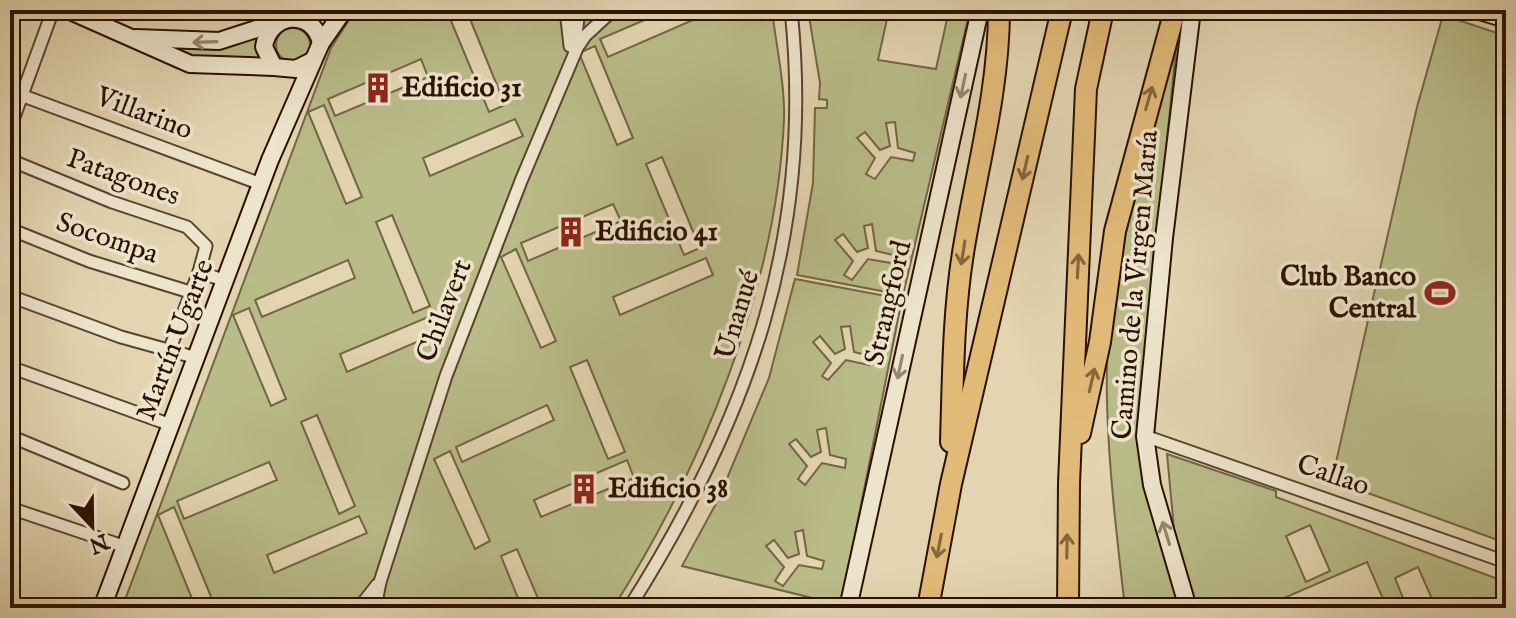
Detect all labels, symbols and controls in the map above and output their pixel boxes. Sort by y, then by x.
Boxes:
one-way arrow [192,34,219,49]
building icon: Edificio 31 [361,71,395,105]
place label: Edificio 31 [402,71,522,106]
one-way arrow [955,73,970,98]
street label: Villarino [90,79,197,148]
one-way arrow [1142,86,1157,112]
street label: Camino de la Virgen María [1105,128,1167,441]
street label: Patagones [62,141,184,215]
one-way arrow [1017,154,1032,180]
street label: Socompa [51,205,163,273]
building icon: Edificio 41 [554,215,588,249]
place label: Edificio 41 [595,215,718,250]
street label: Strangford [858,237,920,369]
one-way arrow [955,240,970,265]
one-way arrow [1071,253,1086,280]
street label: Martín Ugarte [129,254,223,425]
street label: Chilavert [410,254,481,367]
place label: Club Banco Central [1280,260,1417,327]
street label: Unanué [708,266,768,364]
sports icon: Club Banco Central [1423,276,1457,310]
one-way arrow [892,354,907,379]
one-way arrow [1085,368,1100,393]
street label: Callao [1292,447,1374,505]
building icon: Edificio 38 [567,472,601,506]
place label: Edificio 38 [608,472,728,507]
north arrow [52,486,132,566]
one-way arrow [1158,521,1173,547]
text: N [85,526,114,559]
one-way arrow [931,533,946,558]
one-way arrow [1060,533,1075,560]

